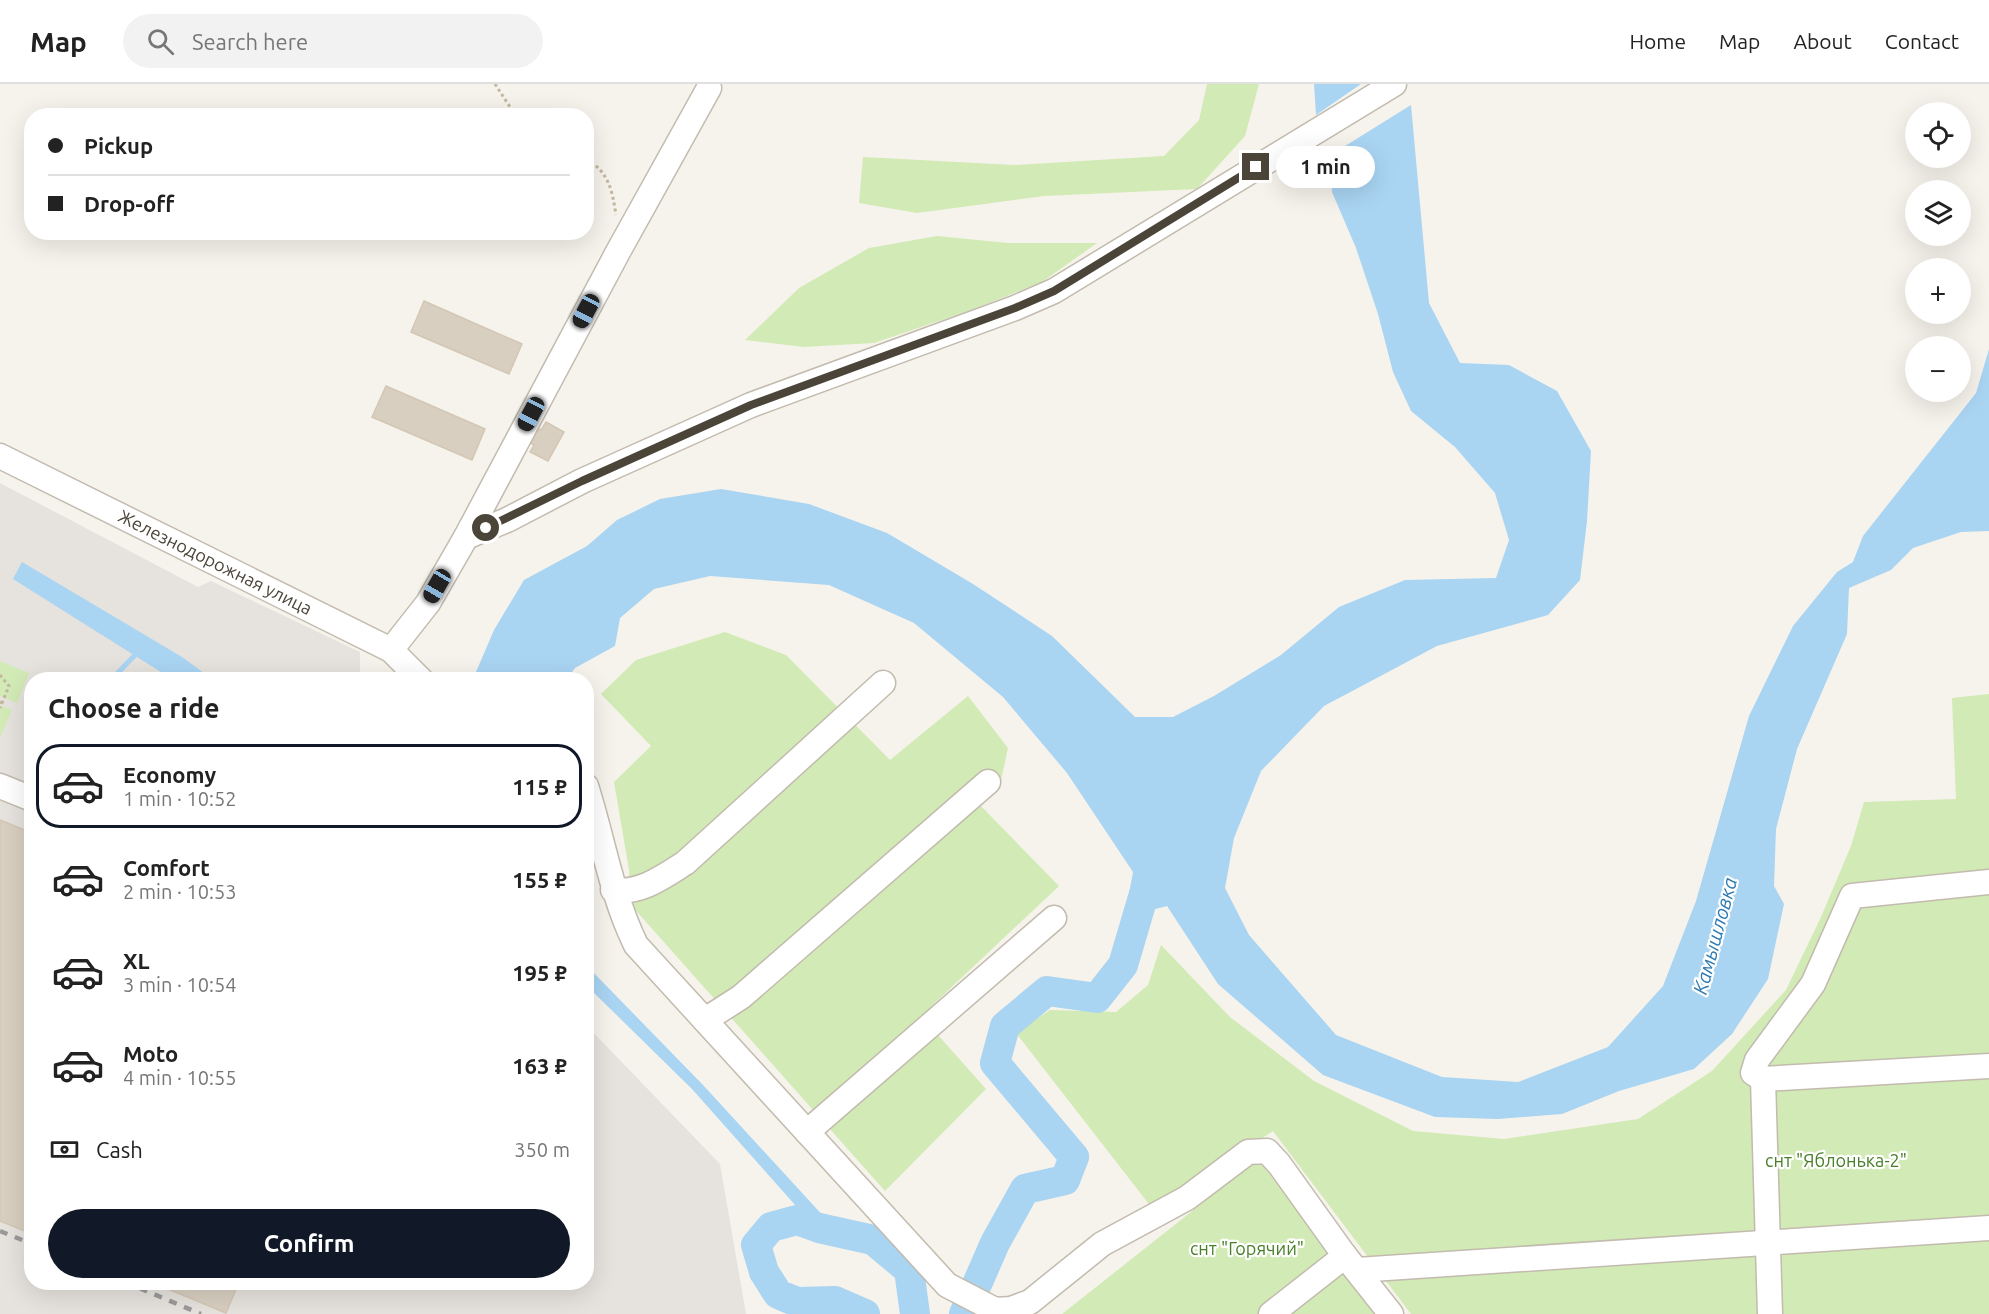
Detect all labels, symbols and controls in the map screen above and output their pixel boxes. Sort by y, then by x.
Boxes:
search box [123,14,543,68]
icon: search [144,25,177,58]
text: Map [30,26,87,57]
text: Search here [192,29,308,54]
text: Home [1629,29,1686,53]
text: Map [1719,29,1760,53]
text: About [1793,29,1852,53]
text: Contact [1885,29,1959,53]
map controls [1905,102,1971,402]
button: locate [1905,102,1971,168]
text: Pickup [84,133,153,158]
callout: 1 min [1277,146,1376,188]
route end [1242,153,1269,180]
text: 1 min [1300,155,1351,178]
button: layers [1905,180,1971,246]
text: Drop-off [84,191,174,216]
button: + [1905,258,1971,324]
car [570,291,602,331]
button: − [1905,336,1971,402]
car [515,394,547,434]
street label: Железнодорожная улица [115,505,316,618]
route start [472,514,499,541]
car [420,566,454,606]
text: Choose a ride [48,693,220,723]
icon: car [51,759,105,813]
text: Economy [123,762,216,787]
text: 115 ₽ [512,774,567,799]
text: 1 min · 10:52 [123,787,237,810]
icon: car [51,852,105,906]
text: Comfort [123,855,210,880]
text: 155 ₽ [512,867,567,892]
water label: Камышловка [1688,875,1741,997]
text: 2 min · 10:53 [123,880,237,903]
icon: car [51,945,105,999]
text: XL [123,948,150,973]
text: 195 ₽ [512,960,567,985]
text: 3 min · 10:54 [123,973,237,996]
icon: car [51,1038,105,1092]
text: Moto [123,1041,178,1066]
text: 163 ₽ [512,1053,567,1078]
text: 4 min · 10:55 [123,1066,237,1089]
icon: cash [48,1133,81,1166]
text: Cash [96,1137,143,1162]
text: 350 m [514,1138,570,1161]
park label: снт "Яблонька-2" [1765,1150,1907,1170]
button: Confirm [48,1209,570,1278]
park label: снт "Горячий" [1190,1238,1304,1258]

